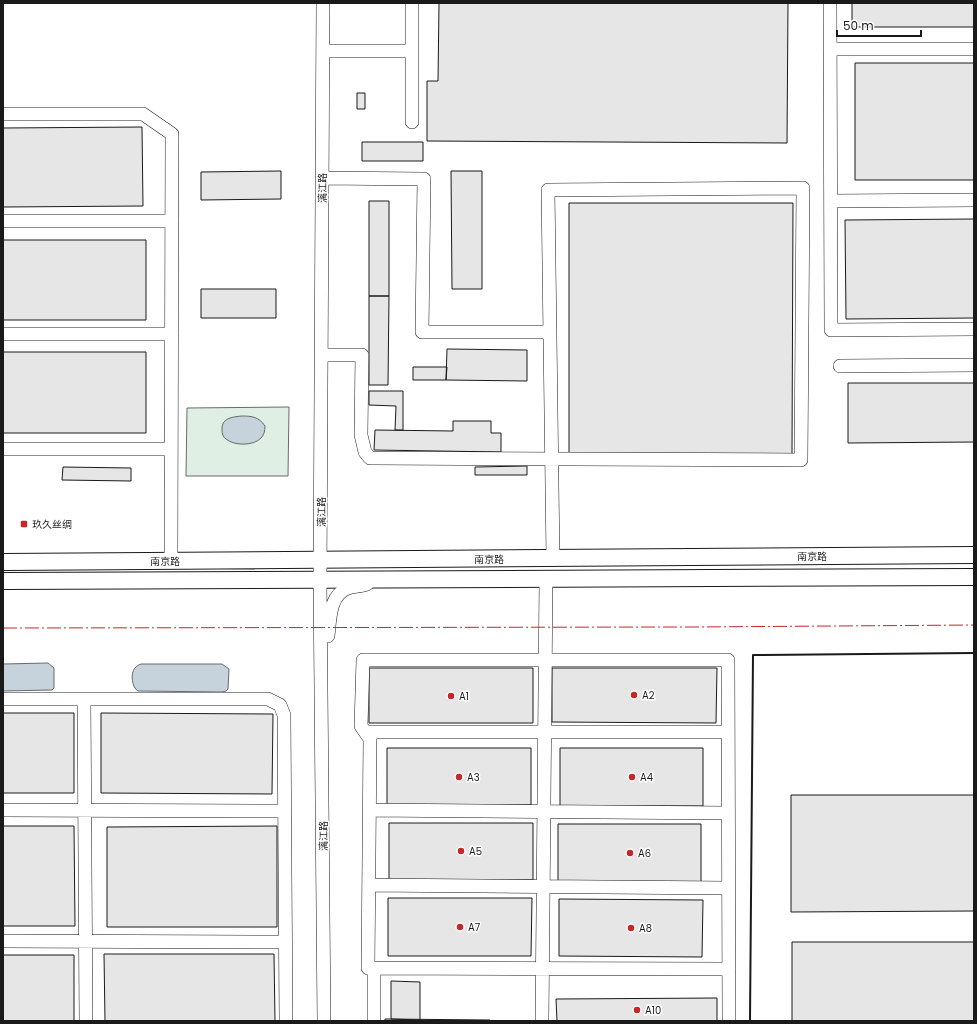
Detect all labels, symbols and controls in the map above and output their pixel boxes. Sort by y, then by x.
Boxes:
scale bar [837,12,921,38]
text: 50 m [843,17,874,34]
street label: 漓江路 [315,173,330,203]
street label: 漓江路 [314,497,329,527]
place label: 玖久丝绸 [32,517,72,532]
marker: 玖久丝绸 [19,519,29,529]
street label: 南京路 [797,549,827,564]
street label: 南京路 [474,552,504,567]
street label: 南京路 [150,554,180,569]
place label: A2 [642,688,655,703]
place label: A1 [459,689,469,704]
marker: A2 [629,690,639,700]
marker: A1 [446,691,456,701]
place label: A3 [467,770,480,785]
place label: A4 [640,770,653,785]
marker: A3 [454,772,464,782]
marker: A4 [627,772,637,782]
street label: 漓江路 [316,821,331,851]
place label: A5 [469,844,482,859]
marker: A5 [456,846,466,856]
place label: A6 [638,846,651,861]
marker: A6 [625,848,635,858]
place label: A7 [468,920,481,935]
place label: A8 [639,921,652,936]
marker: A7 [455,922,465,932]
marker: A8 [626,923,636,933]
place label: A10 [645,1003,661,1018]
marker: A10 [632,1005,642,1015]

